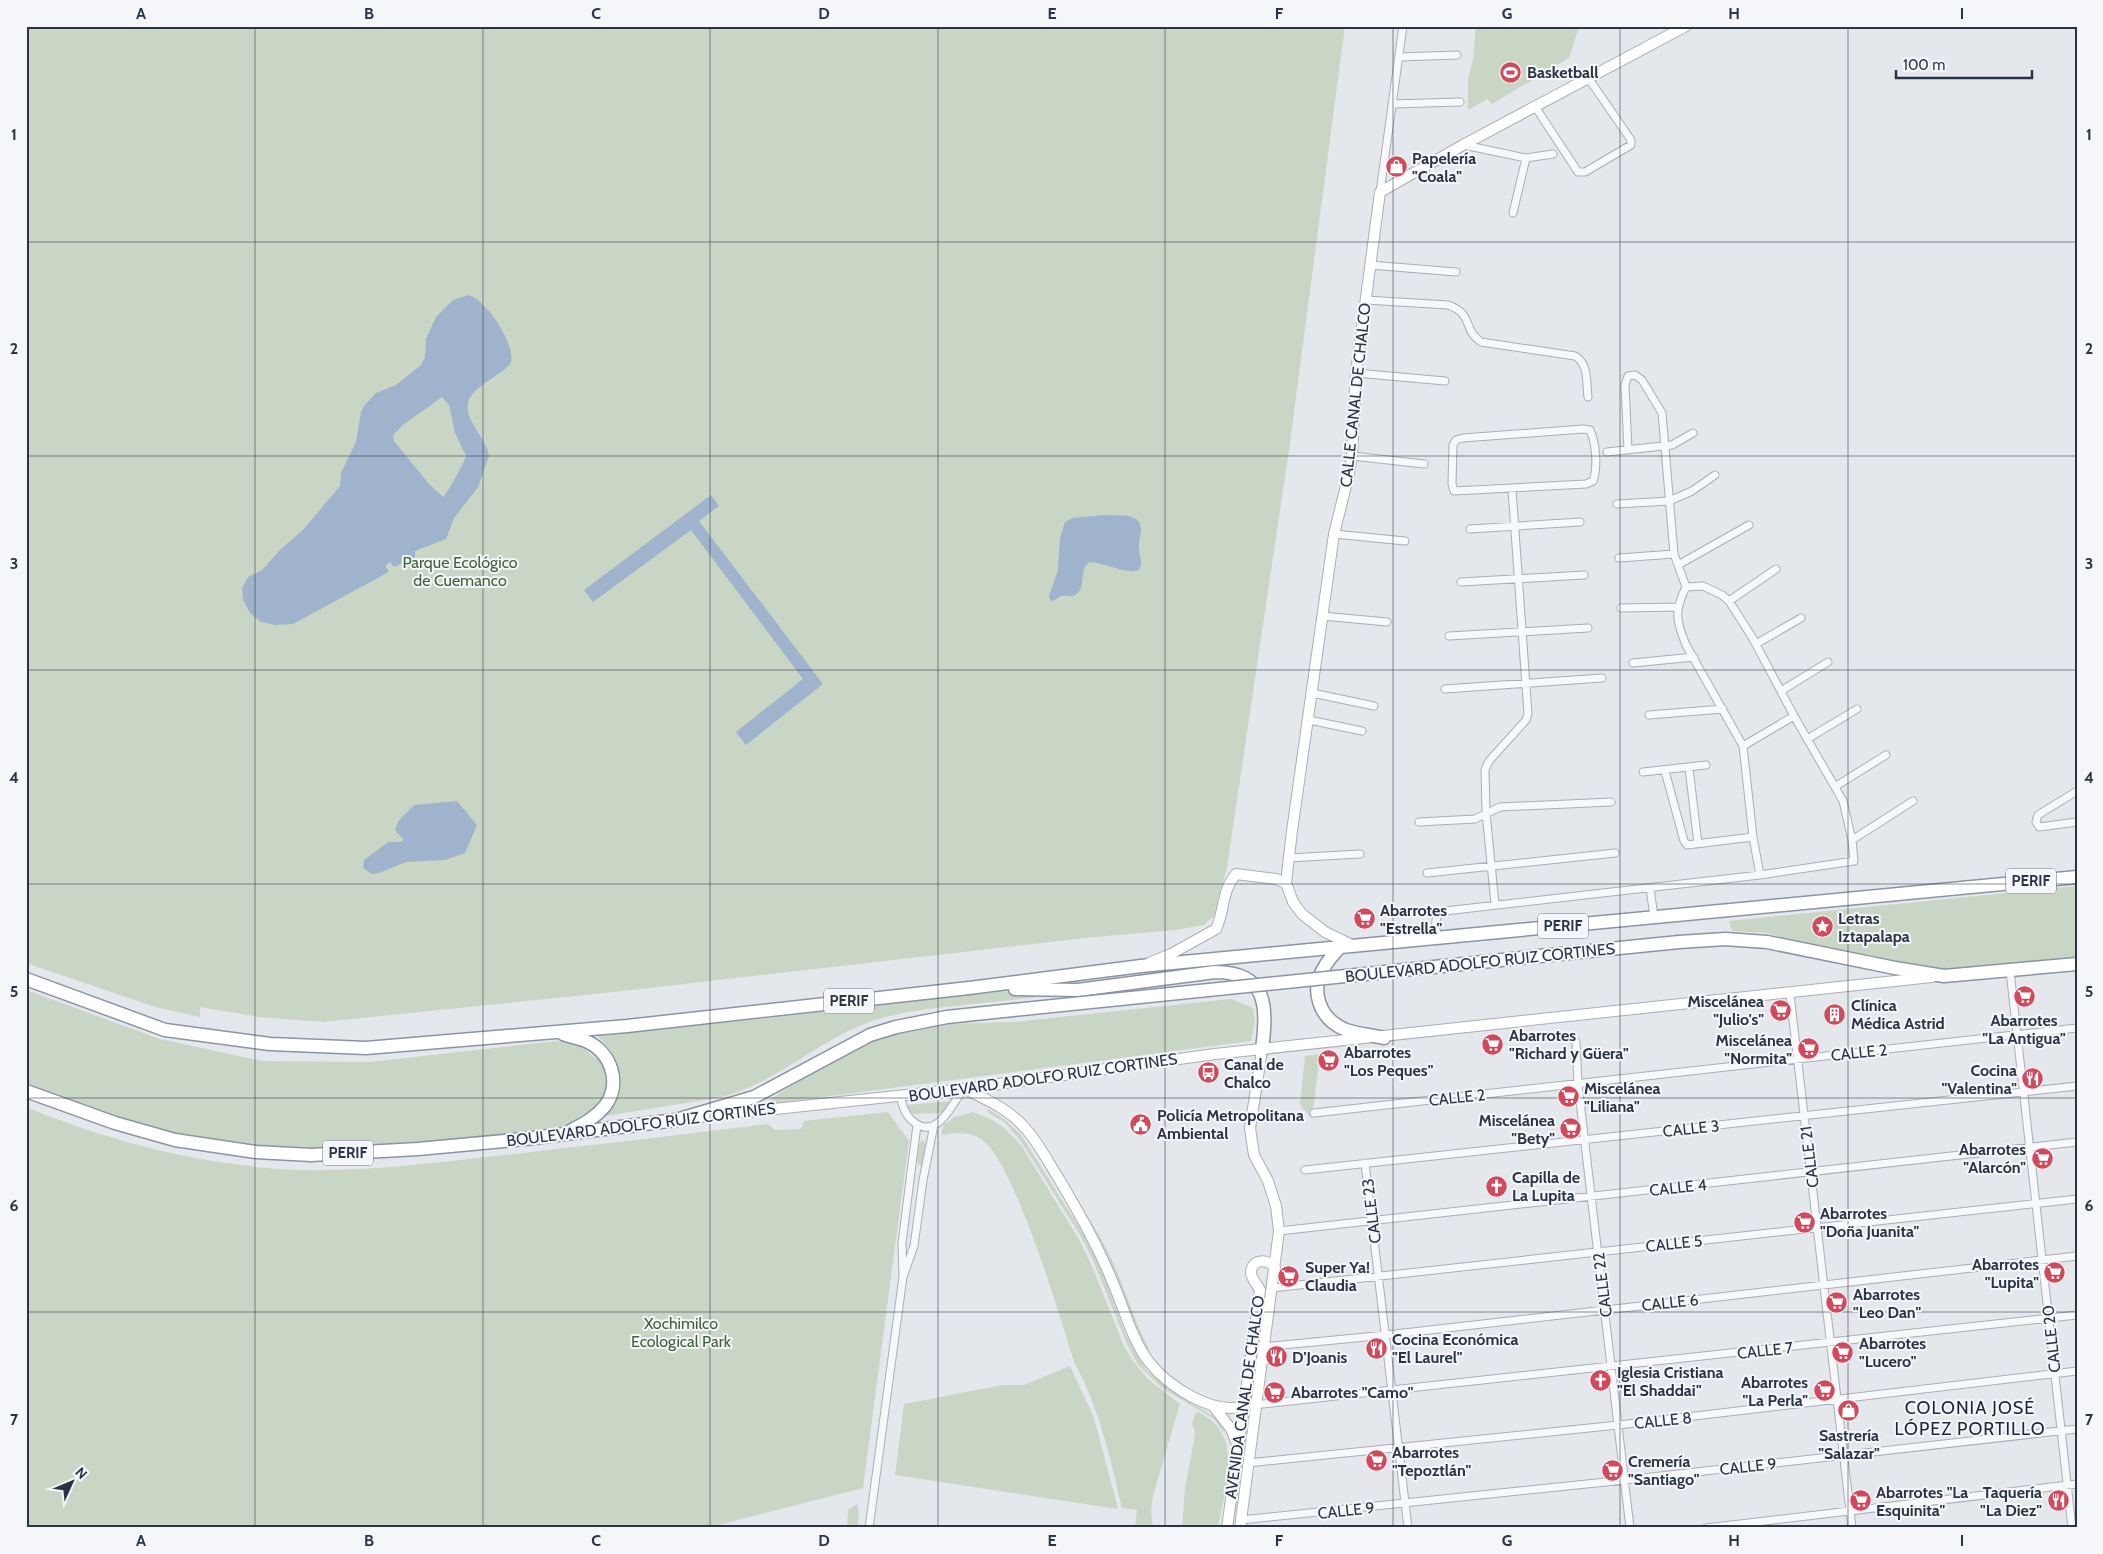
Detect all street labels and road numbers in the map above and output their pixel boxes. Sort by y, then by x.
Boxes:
street label: CALLE CANAL DE CHALCO [1336,302,1375,488]
road number: PERIF [2006,868,2056,894]
road number: PERIF [1538,914,1588,938]
street label: BOULEVARD ADOLFO RUIZ CORTINES [1344,939,1616,986]
road number: PERIF [824,988,874,1014]
street label: CALLE 2 [1830,1040,1888,1065]
street label: BOULEVARD ADOLFO RUIZ CORTINES [907,1049,1179,1106]
street label: CALLE 2 [1428,1085,1486,1110]
street label: BOULEVARD ADOLFO RUIZ CORTINES [505,1099,777,1150]
street label: CALLE 3 [1662,1116,1720,1141]
street label: CALLE 21 [1796,1125,1823,1189]
road number: PERIF [323,1140,373,1166]
street label: CALLE 4 [1648,1175,1708,1200]
street label: CALLE 23 [1358,1177,1385,1244]
street label: CALLE 5 [1645,1231,1703,1256]
street label: CALLE 22 [1589,1252,1616,1318]
street label: CALLE 6 [1641,1290,1700,1315]
street label: AVENIDA CANAL DE CHALCO [1221,1294,1268,1500]
street label: CALLE 20 [2039,1304,2064,1374]
street label: CALLE 7 [1736,1338,1794,1363]
street label: CALLE 8 [1633,1408,1693,1433]
street label: CALLE 9 [1719,1454,1778,1479]
street label: CALLE 9 [1317,1498,1376,1523]

